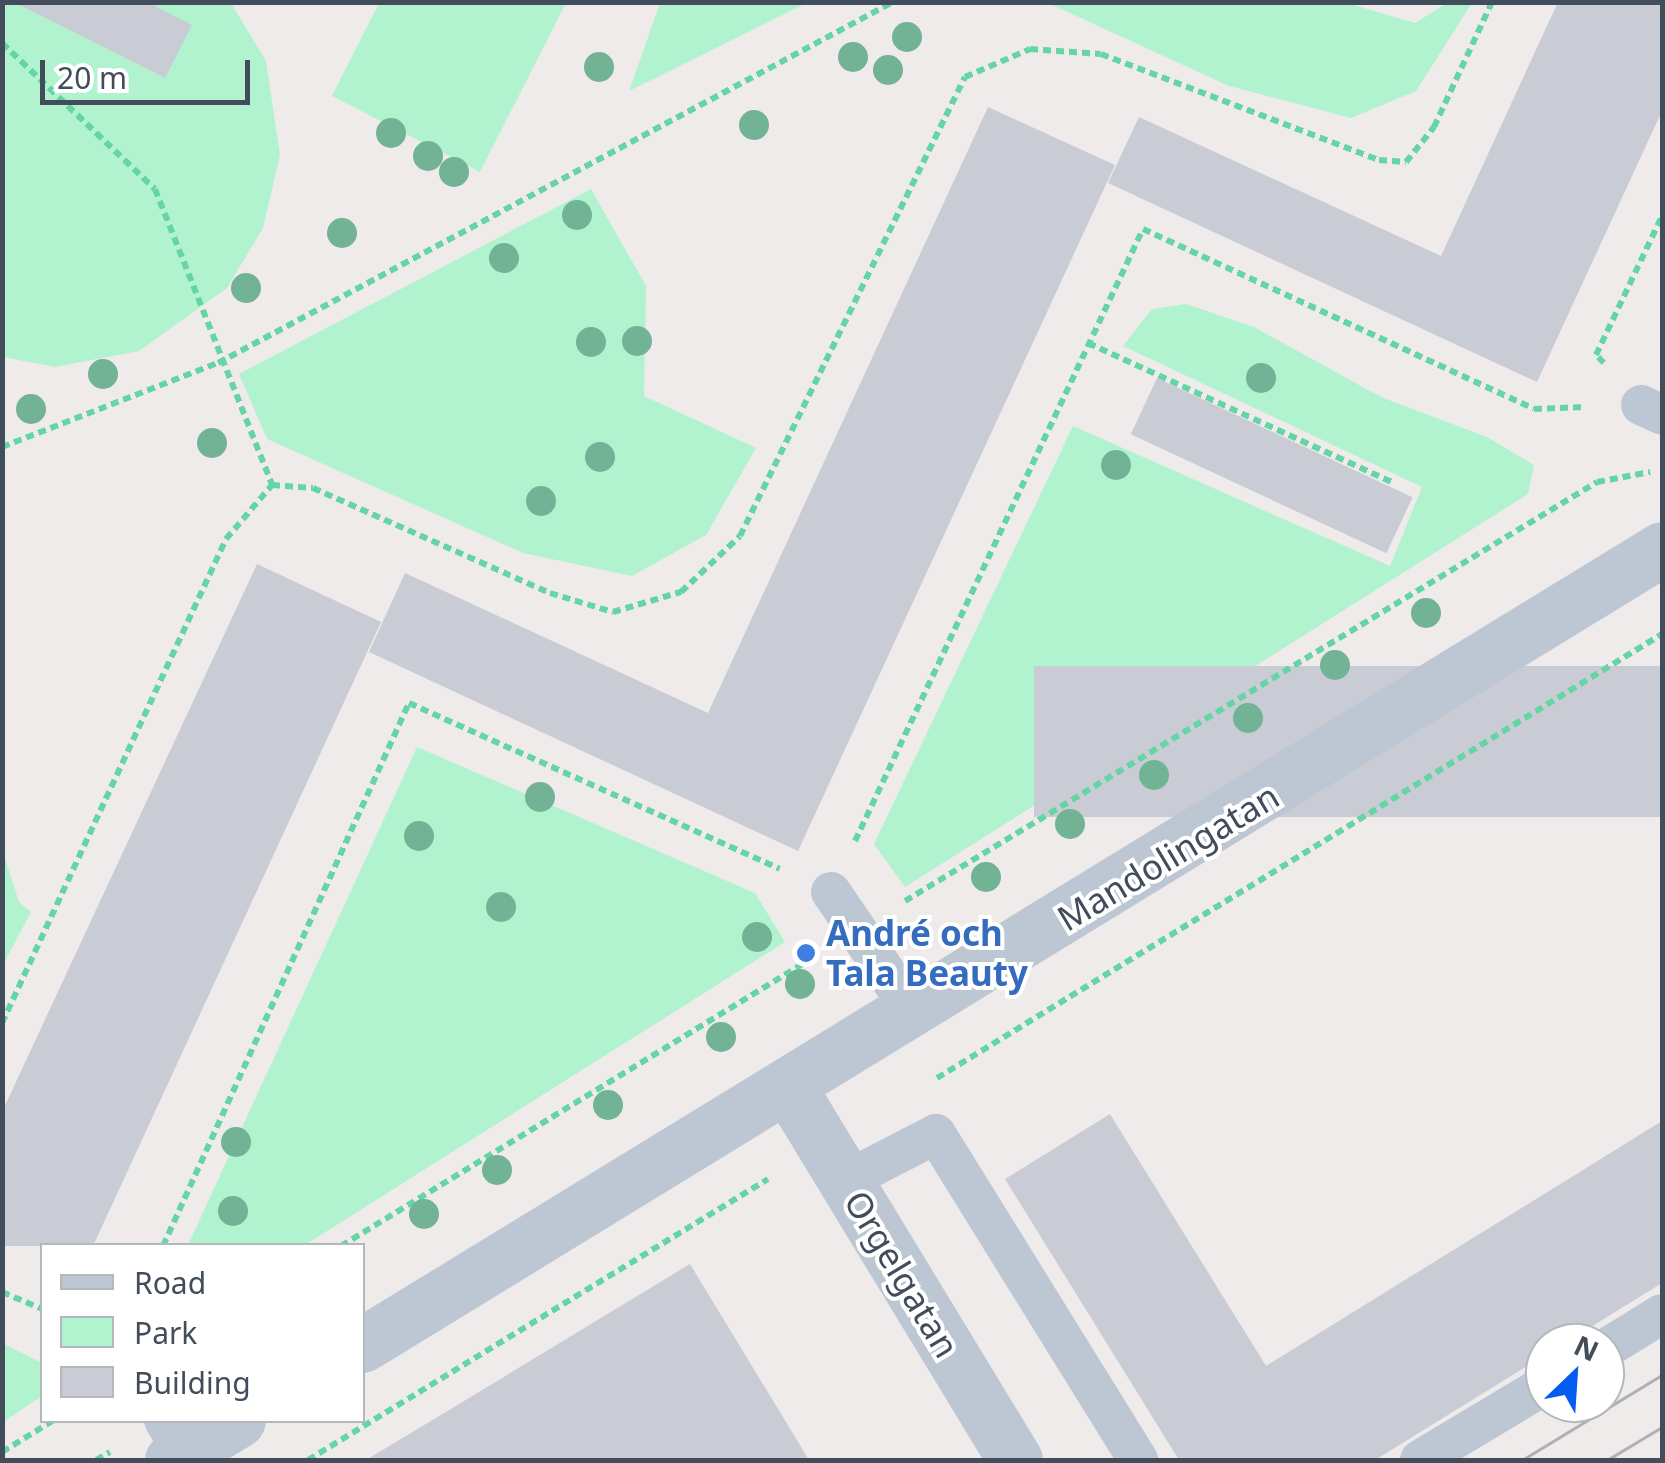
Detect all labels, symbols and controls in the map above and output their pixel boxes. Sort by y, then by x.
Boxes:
scale bar [45,40,255,102]
text: 20 m [57,57,127,98]
street label: Mandolingatan [1050,775,1286,939]
place label: André och Tala Beauty [826,912,1028,994]
marker: André och Tala Beauty [795,942,817,964]
street label: Orgelgatan [836,1183,968,1365]
legend [40,1243,365,1423]
text: Road [134,1262,206,1303]
text: Park [134,1312,197,1353]
north arrow [1525,1323,1625,1423]
text: N [1568,1326,1605,1370]
text: Building [134,1362,251,1403]

